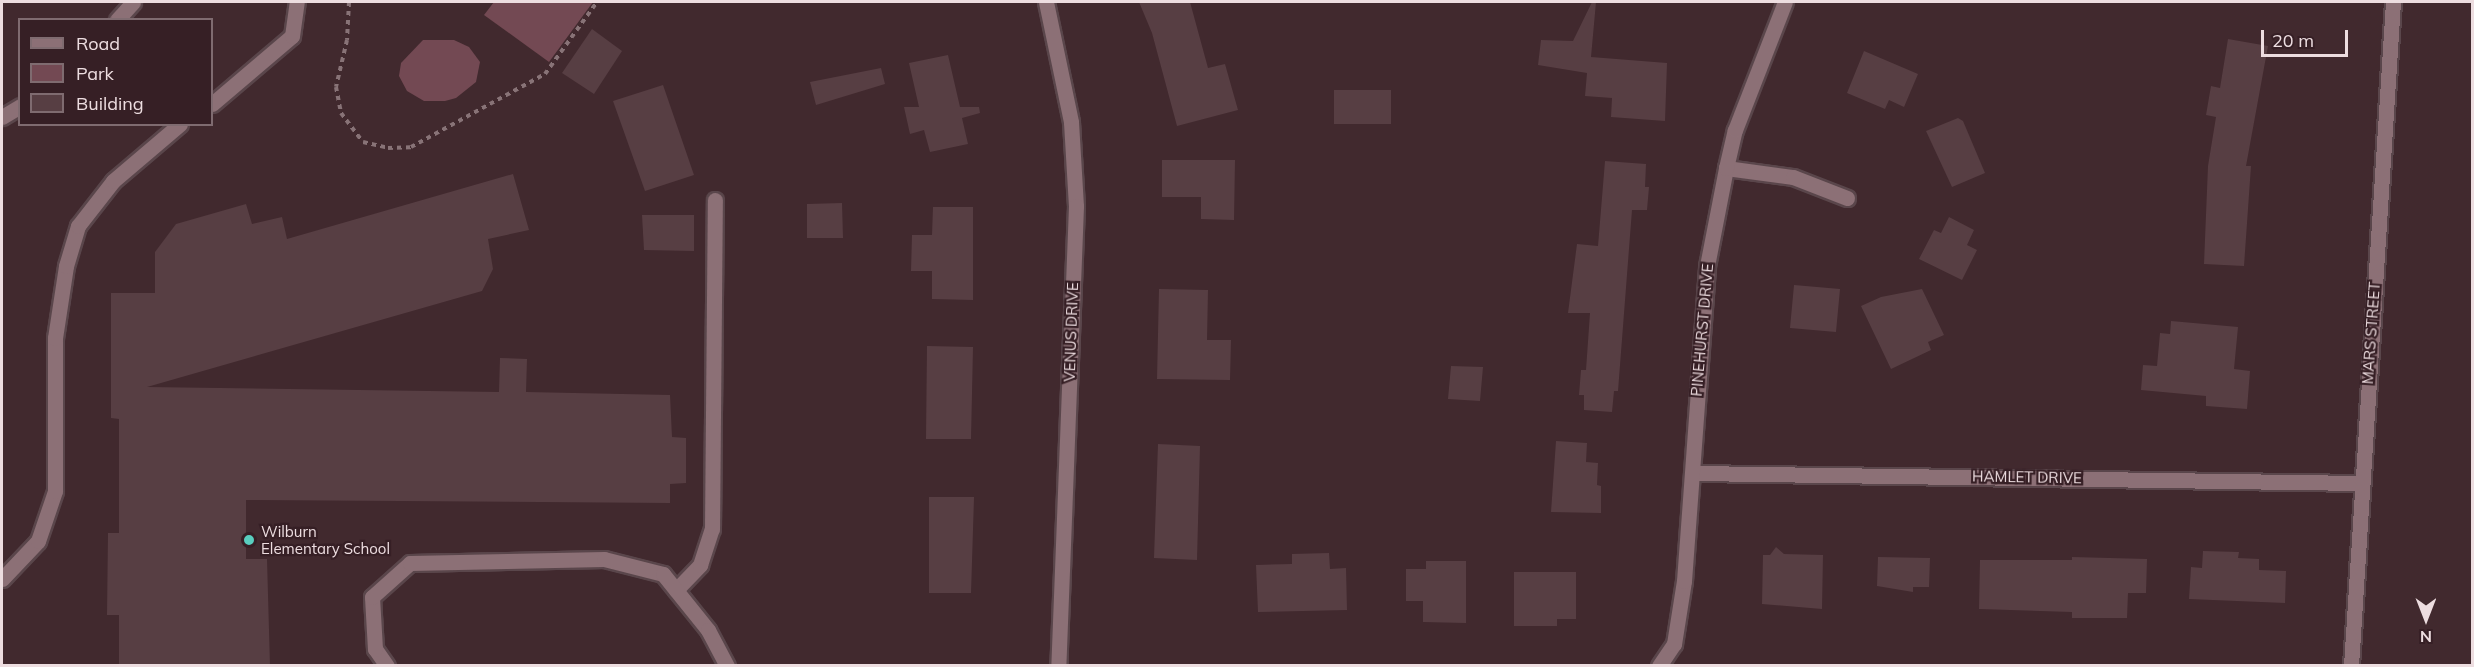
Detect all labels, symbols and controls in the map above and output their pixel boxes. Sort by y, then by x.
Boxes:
legend [18,18,213,126]
scale bar [2264,18,2351,56]
text: 20 m [2272,29,2314,52]
text: Road [76,32,120,55]
text: Park [76,62,114,85]
text: Building [76,92,144,115]
street label: PINEHURST DRIVE [1687,263,1717,397]
street label: MARS STREET [2358,281,2384,385]
street label: VENUS DRIVE [1060,282,1082,382]
street label: HAMLET DRIVE [1972,467,2082,487]
place label: Wilburn Elementary School [261,522,390,557]
marker: Wilburn Elementary School [242,533,256,547]
north arrow [2396,589,2456,649]
text: N [2420,627,2432,647]

